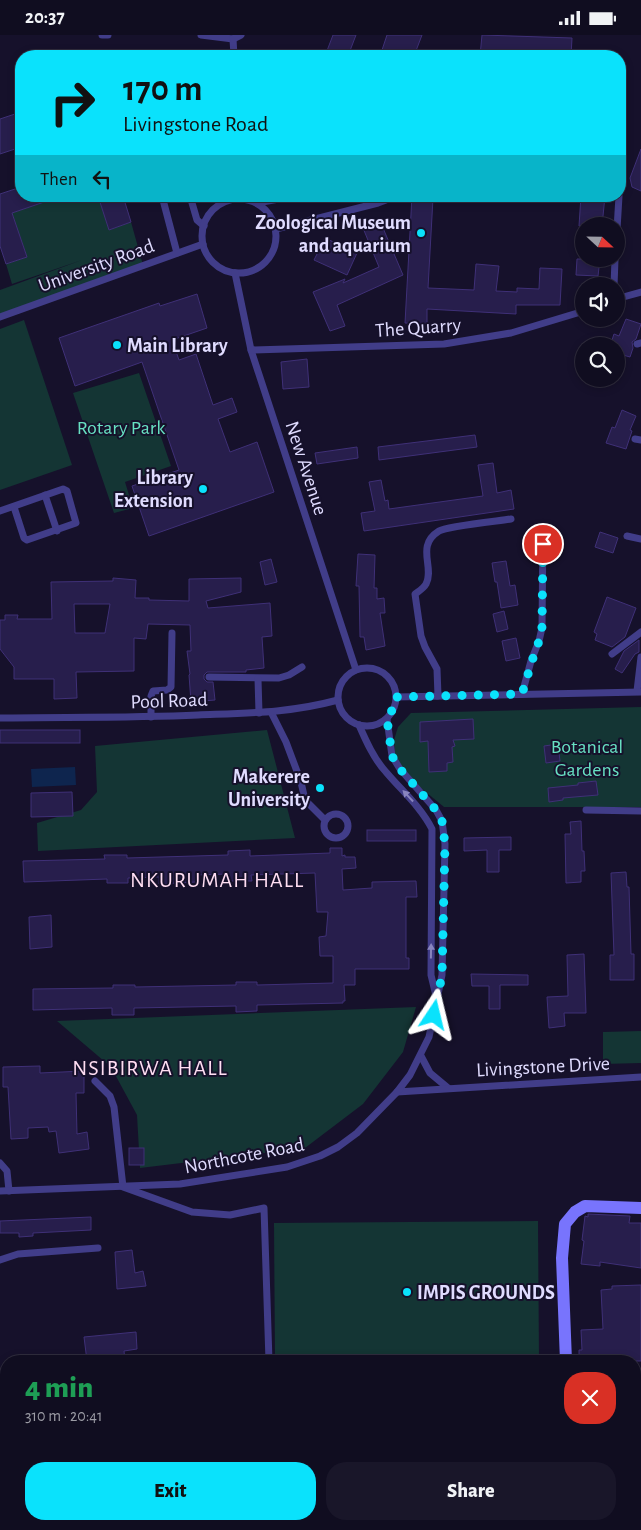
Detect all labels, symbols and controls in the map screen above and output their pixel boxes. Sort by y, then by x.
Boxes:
text: 20:37 [25,8,65,27]
icon: right [40,70,105,135]
text: 170 m [123,72,203,107]
text: Livingstone Road [123,113,268,135]
icon: left [88,165,116,193]
text: Then [40,170,78,189]
place label: Zoological Museum and aquarium [255,213,411,256]
north arrow [575,217,625,267]
map controls [575,217,625,387]
marker: Zoological Museum and aquarium [415,227,427,239]
street label: University Road [36,236,157,296]
button: sound [575,277,625,327]
street label: The Quarry [374,315,462,341]
place label: Main Library [127,336,228,356]
button: search [575,337,625,387]
marker: Main Library [111,339,123,351]
park label: Rotary Park [77,418,165,438]
street label: New Avenue [281,419,331,518]
place label: Library Extension [114,468,193,511]
marker: Library Extension [197,483,209,495]
pin [522,523,564,565]
icon: arrive [529,530,557,558]
street label: Pool Road [130,690,208,712]
park label: Botanical Gardens [551,737,623,780]
place label: Makerere University [228,767,310,810]
marker: Makerere University [314,782,326,794]
one-way arrow [402,791,414,803]
district label: NKURUMAH HALL [130,869,304,891]
one-way arrow [427,943,435,959]
position arrow [407,988,459,1040]
street label: Livingstone Drive [476,1054,611,1080]
district label: NSIBIRWA HALL [72,1057,228,1079]
street label: Northcote Road [182,1135,306,1177]
place label: IMPIS GROUNDS [417,1283,555,1303]
marker: IMPIS GROUNDS [401,1286,413,1298]
button: close [564,1372,616,1424]
text: 4 min [25,1373,93,1403]
text: 310 m · 20:41 [25,1408,103,1424]
button: Exit [25,1462,316,1520]
button: Share [326,1462,616,1520]

